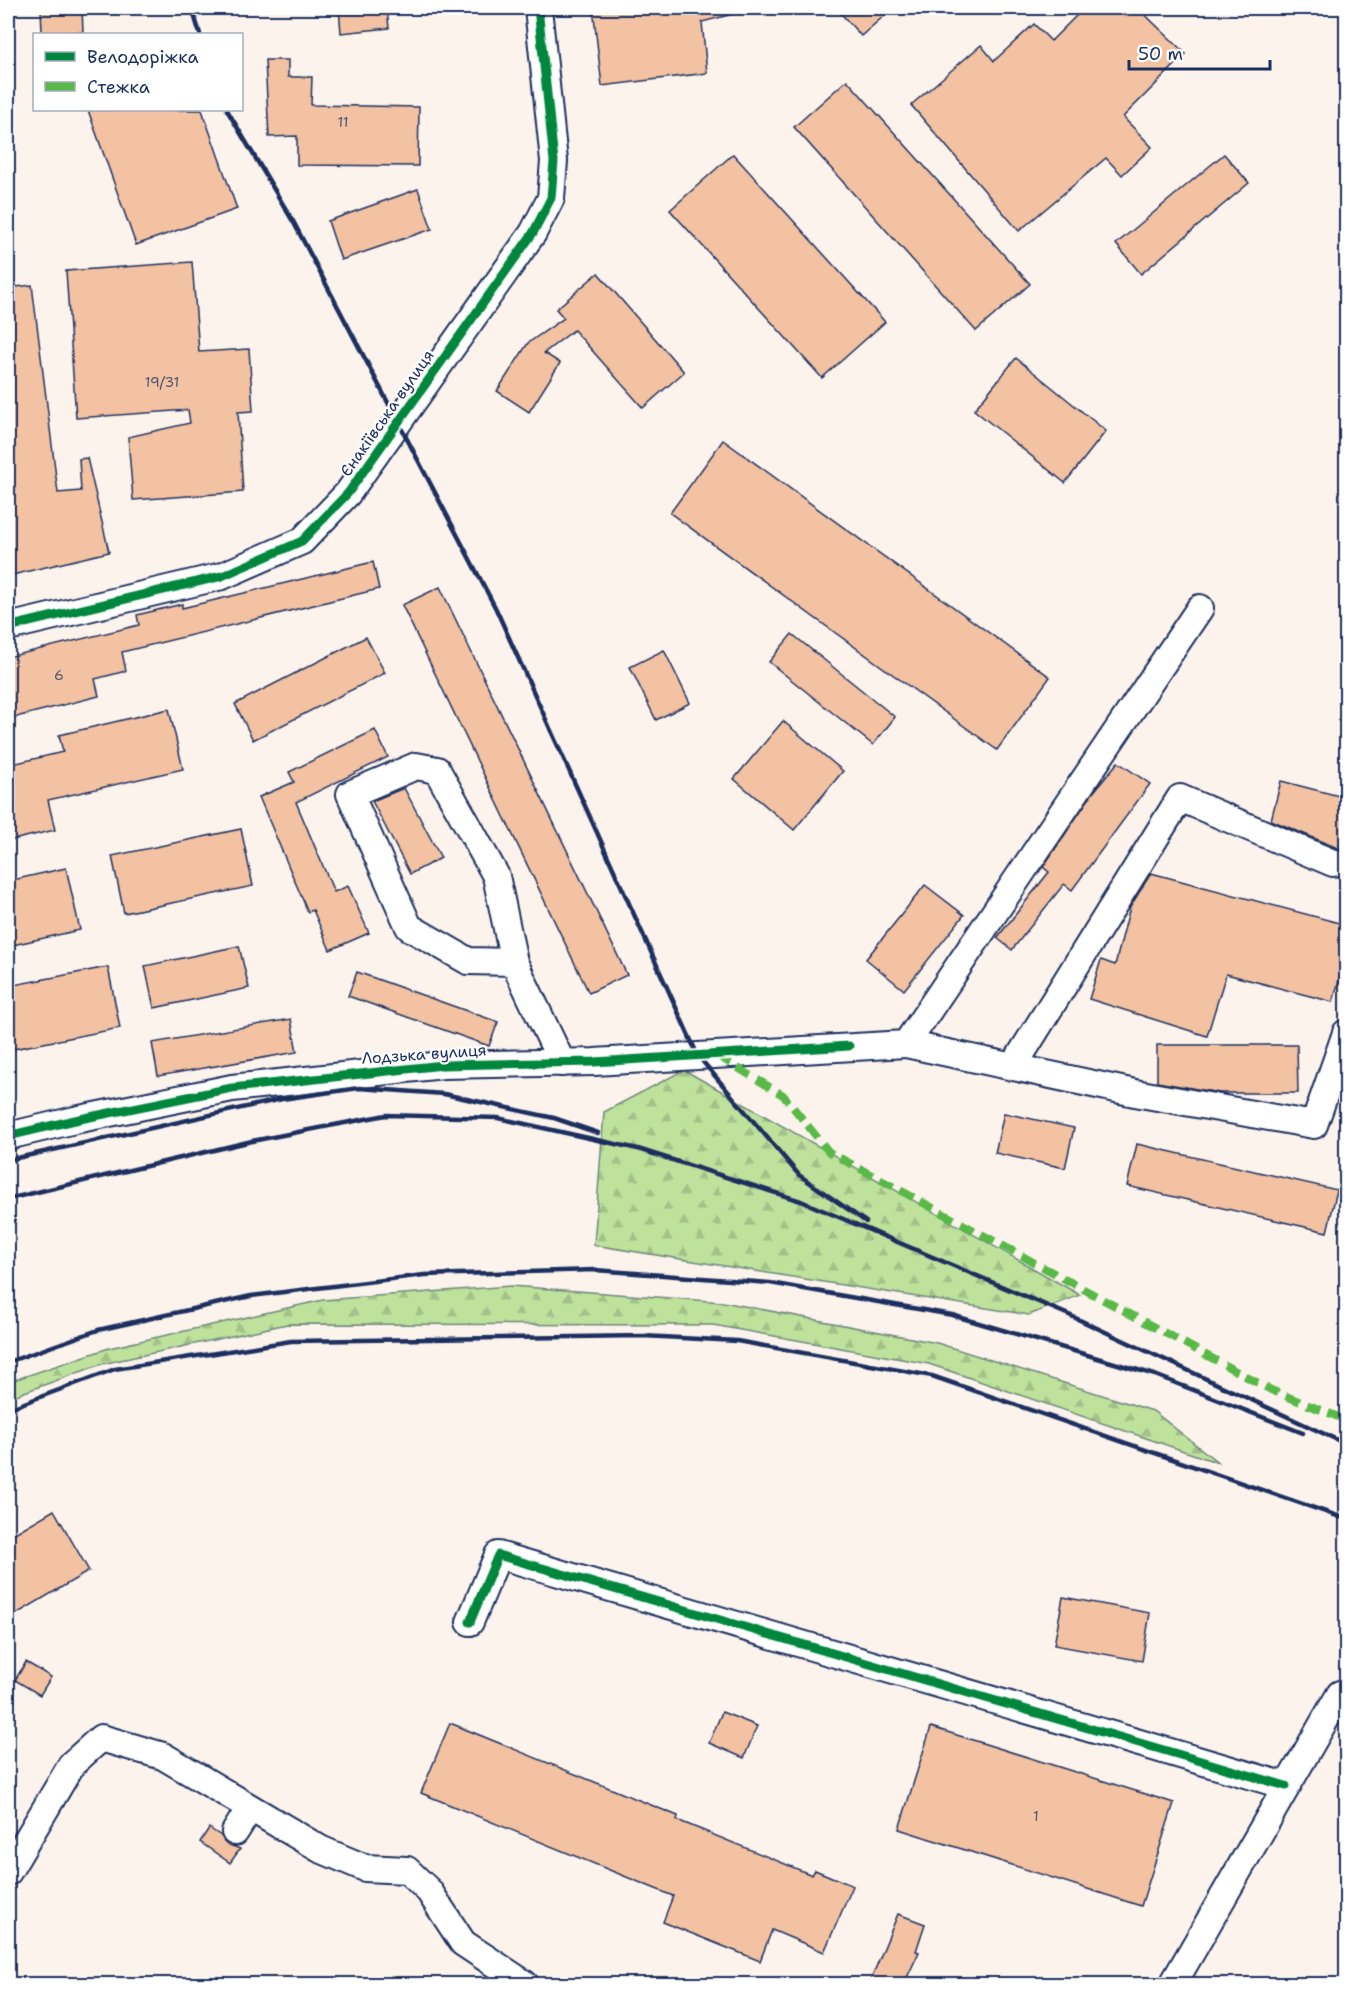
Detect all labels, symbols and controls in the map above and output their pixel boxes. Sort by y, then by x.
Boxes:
legend [33,33,243,111]
scale bar [1129,33,1270,71]
text: 50 m [1138,42,1183,66]
text: Велодоріжка [87,45,199,69]
text: Стежка [87,75,150,99]
house number: 11 [337,113,349,131]
street label: Єнакіївська вулиця [335,346,439,480]
house number: 19/31 [145,373,179,391]
house number: 6 [54,666,64,684]
street label: Лодзька вулиця [361,1039,487,1069]
house number: 1 [1033,1807,1039,1825]

